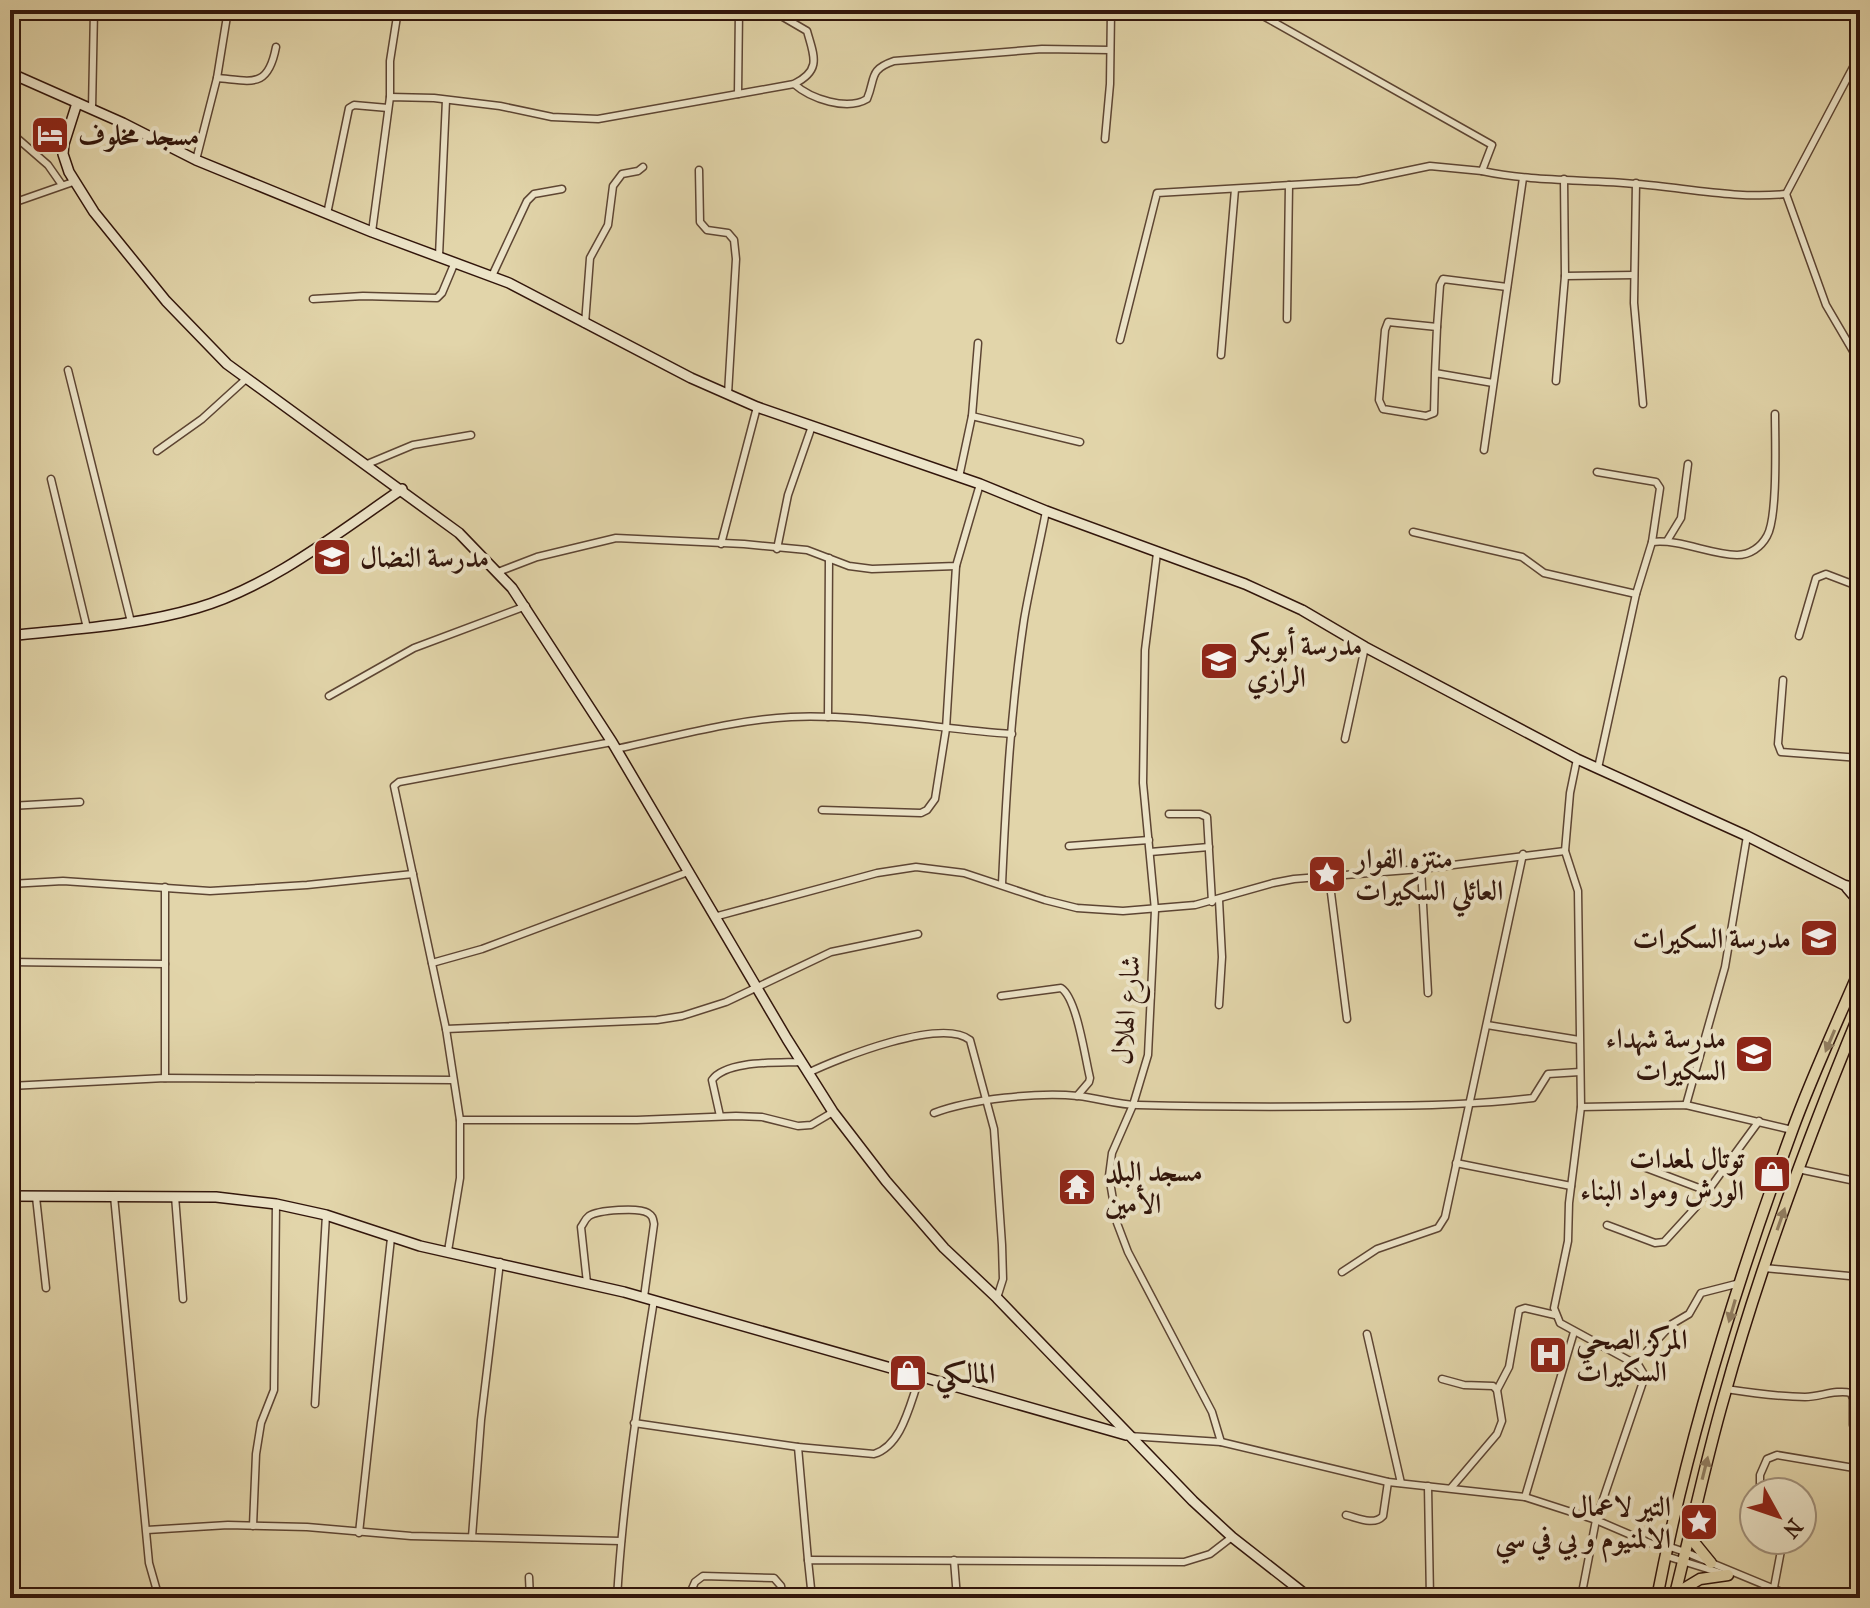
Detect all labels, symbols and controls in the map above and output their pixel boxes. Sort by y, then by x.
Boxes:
hotel icon: مسجد مخلوف [29,114,71,156]
place label: مسجد مخلوف [78,119,199,152]
school or university icon: مدرسة النضال [311,536,353,578]
place label: مدرسة النضال [360,541,489,574]
place label: مدرسة أبوبكر الرازي [1244,626,1362,700]
school or university icon: مدرسة أبوبكر الرازي [1198,640,1240,682]
place label: منتزه الفوار العائلي السكيرات [1352,842,1503,918]
place icon: منتزه الفوار العائلي السكيرات [1306,853,1348,895]
school or university icon: مدرسة السكيرات [1798,917,1840,959]
place label: مدرسة السكيرات [1633,922,1791,955]
street label: شارع الهلال [1105,954,1154,1067]
place label: مدرسة شهداء السكيرات [1606,1022,1726,1087]
one-way arrow [1823,1029,1836,1053]
school or university icon: مدرسة شهداء السكيرات [1733,1033,1775,1075]
place label: توتال لمعدات الورش ومواد البناء [1580,1142,1745,1208]
shop icon: توتال لمعدات الورش ومواد البناء [1751,1153,1793,1195]
place label: مسجد البلد الأمين [1105,1155,1203,1220]
temple icon: مسجد البلد الأمين [1056,1166,1098,1208]
one-way arrow [1775,1207,1787,1231]
one-way arrow [1725,1300,1738,1324]
place label: المركز الصحي السكيرات [1576,1323,1688,1388]
hospital icon: المركز الصحي السكيرات [1527,1334,1569,1376]
shop icon: المالكي [887,1352,929,1394]
place label: المالكي [936,1357,995,1399]
one-way arrow [1699,1455,1712,1480]
north arrow [1738,1476,1818,1556]
place label: التير لاعمال الالمنيوم و بي في سي [1495,1490,1671,1565]
place icon: التير لاعمال الالمنيوم و بي في سي [1678,1501,1720,1543]
text: N [1777,1513,1808,1543]

